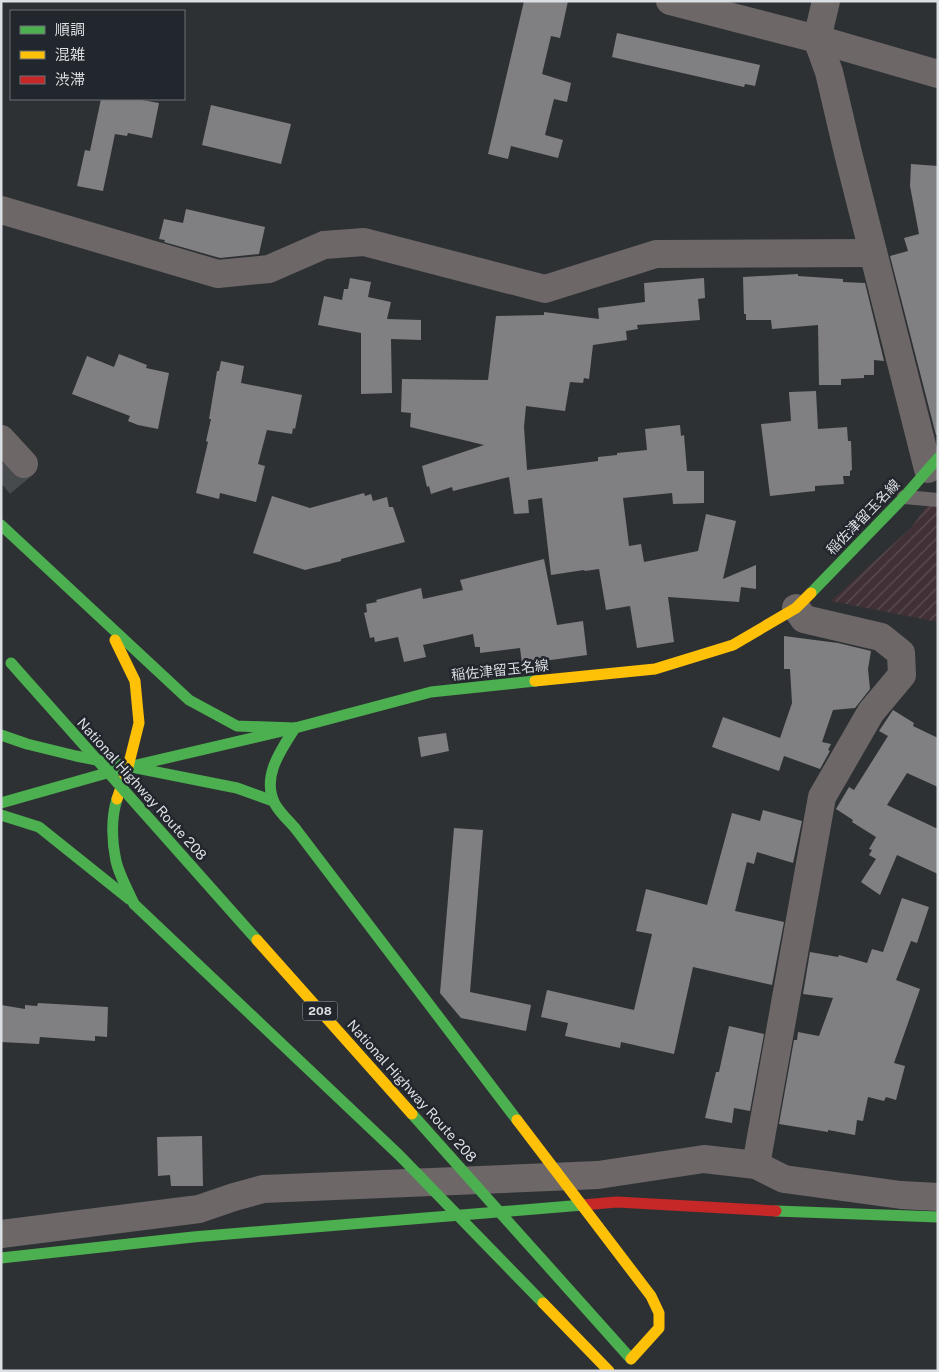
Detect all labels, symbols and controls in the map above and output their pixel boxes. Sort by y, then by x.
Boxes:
legend [10,10,185,100]
text: 順調 [55,21,85,38]
text: 混雑 [55,46,85,63]
text: 渋滞 [55,71,85,88]
street label: 稲佐津留玉名線 [823,476,903,558]
street label: 稲佐津留玉名線 [450,657,550,683]
street label: National Highway Route 208 [74,715,210,863]
road number: 208 [302,1001,338,1020]
street label: National Highway Route 208 [344,1017,480,1165]

